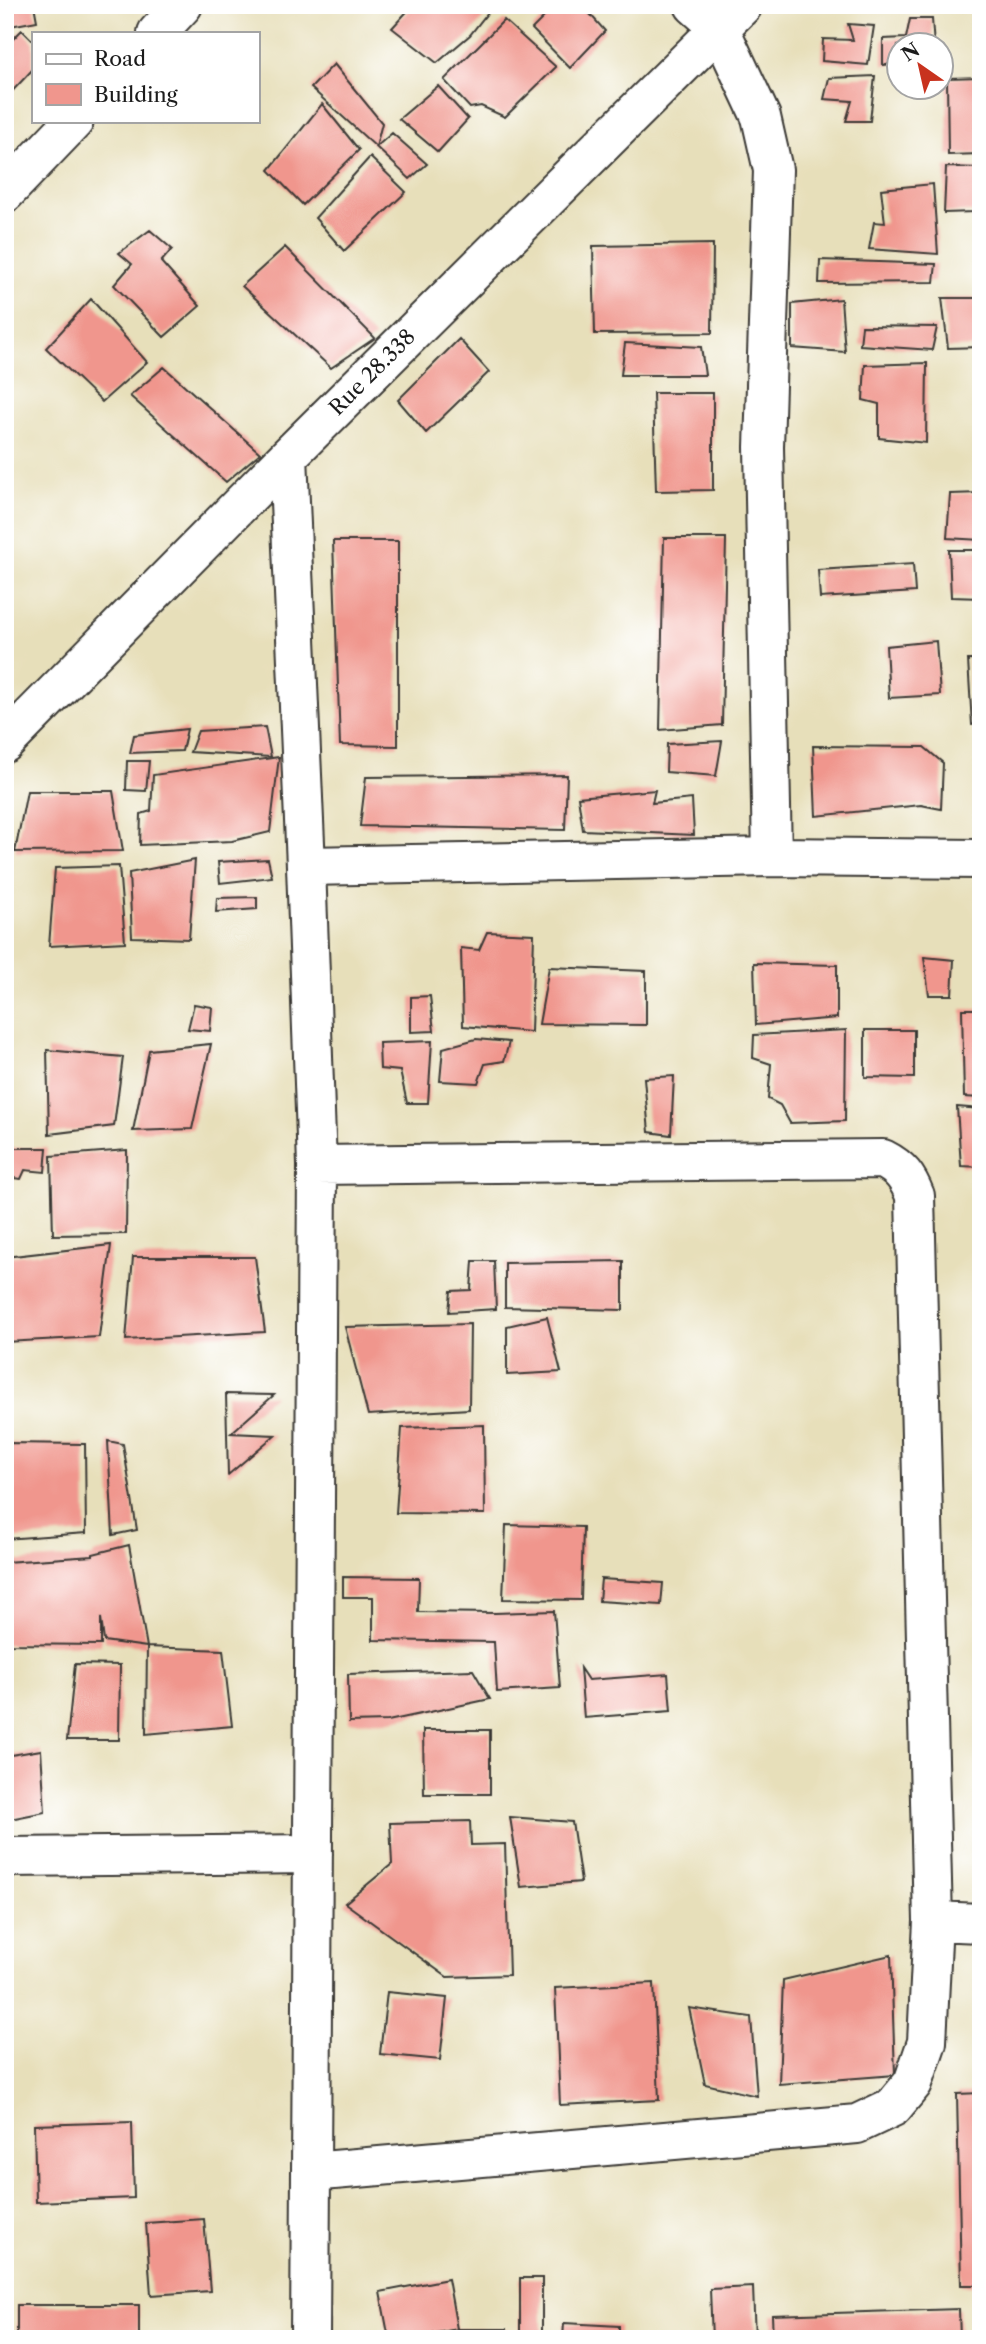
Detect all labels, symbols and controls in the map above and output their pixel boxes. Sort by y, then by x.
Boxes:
legend [32,32,259,122]
north arrow [884,32,954,102]
text: N [897,38,924,66]
text: Road [94,46,146,71]
text: Building [94,82,179,107]
street label: Rue 28.338 [324,324,420,420]

